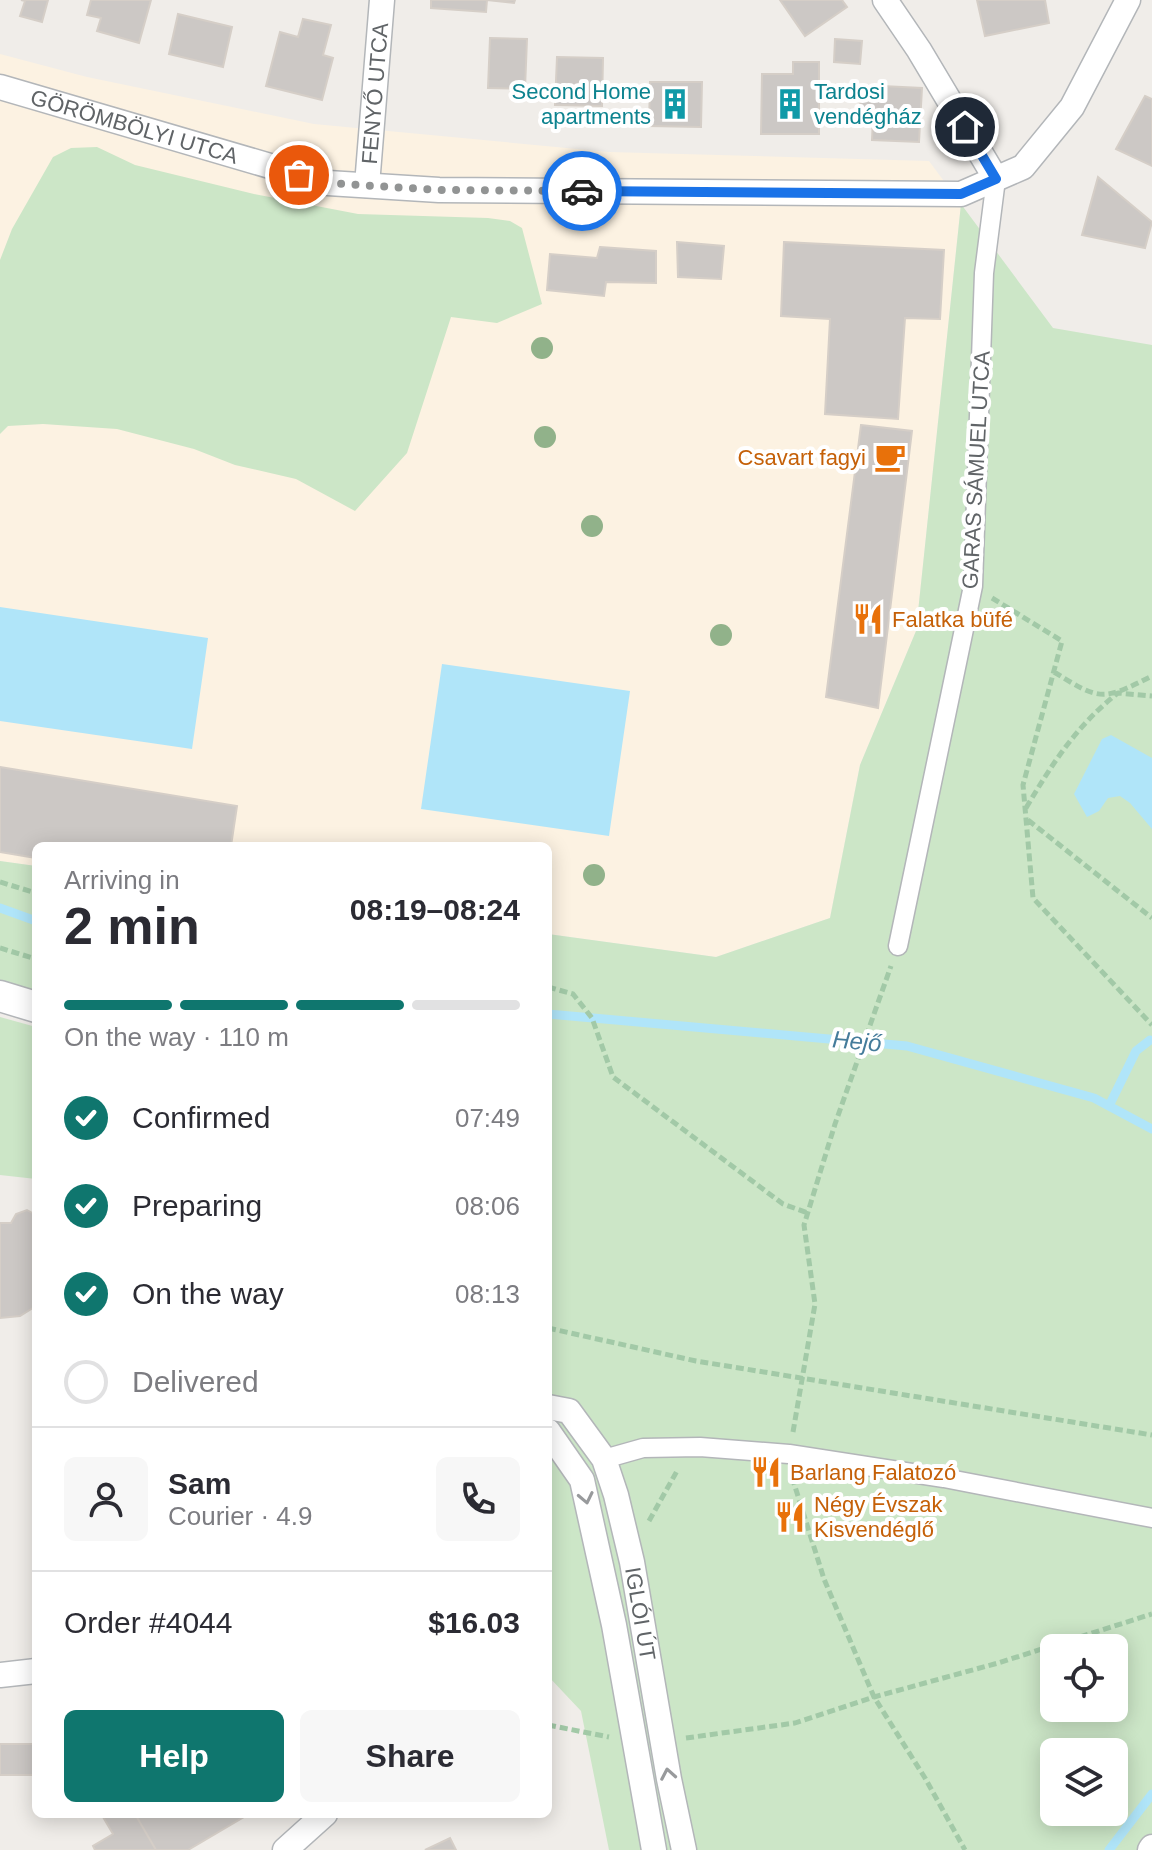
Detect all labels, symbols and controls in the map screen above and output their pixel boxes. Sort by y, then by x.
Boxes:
street label: FENYŐ UTCA [356,21,393,165]
place label: Second Home apartments [512,79,651,129]
place label: Tardosi vendégház [814,79,922,129]
street label: GÖRÖMBÖLYI UTCA [28,84,241,169]
building icon: Second Home apartments [658,87,692,121]
building icon: Tardosi vendégház [773,87,807,121]
pin [931,93,999,161]
icon: home [943,105,987,149]
pin [265,141,333,209]
courier [542,151,622,231]
icon: bag [277,153,321,197]
icon: car [560,169,604,213]
street label: GARAS SÁMUEL UTCA [957,350,995,590]
cafe icon: Csavart fagyi [873,440,907,474]
place label: Csavart fagyi [738,445,866,470]
restaurant icon: Falatka büfé [851,602,885,636]
place label: Falatka büfé [892,607,1013,632]
text: Arriving in [64,865,180,895]
text: 08:19–08:24 [350,893,520,926]
text: 2 min [64,897,200,955]
text: On the way · 110 m [64,1022,289,1052]
water label: Hejő [831,1025,883,1057]
icon: check [64,1096,108,1140]
text: Confirmed [132,1101,270,1134]
text: 07:49 [455,1103,520,1133]
icon: check [64,1184,108,1228]
text: Preparing [132,1189,262,1222]
text: 08:06 [455,1191,520,1221]
icon: check [64,1272,108,1316]
text: On the way [132,1277,284,1310]
text: 08:13 [455,1279,520,1309]
text: Delivered [132,1365,259,1398]
restaurant icon: Barlang Falatozó [749,1455,783,1489]
button: person [64,1457,148,1541]
button: phone [436,1457,520,1541]
place label: Barlang Falatozó [790,1460,956,1485]
text: Sam [168,1467,231,1500]
one-way arrow [577,1491,594,1504]
place label: Négy Évszak Kisvendéglő [814,1492,943,1542]
restaurant icon: Négy Évszak Kisvendéglő [773,1500,807,1534]
text: Courier · 4.9 [168,1501,313,1531]
street label: IGLÓI ÚT [621,1565,661,1662]
text: Order #4044 [64,1606,232,1639]
text: $16.03 [428,1606,520,1639]
map controls [1040,1634,1128,1826]
button: locate [1040,1634,1128,1722]
button: Help [64,1710,284,1802]
button: Share [300,1710,520,1802]
button: layers [1040,1738,1128,1826]
one-way arrow [661,1767,678,1780]

